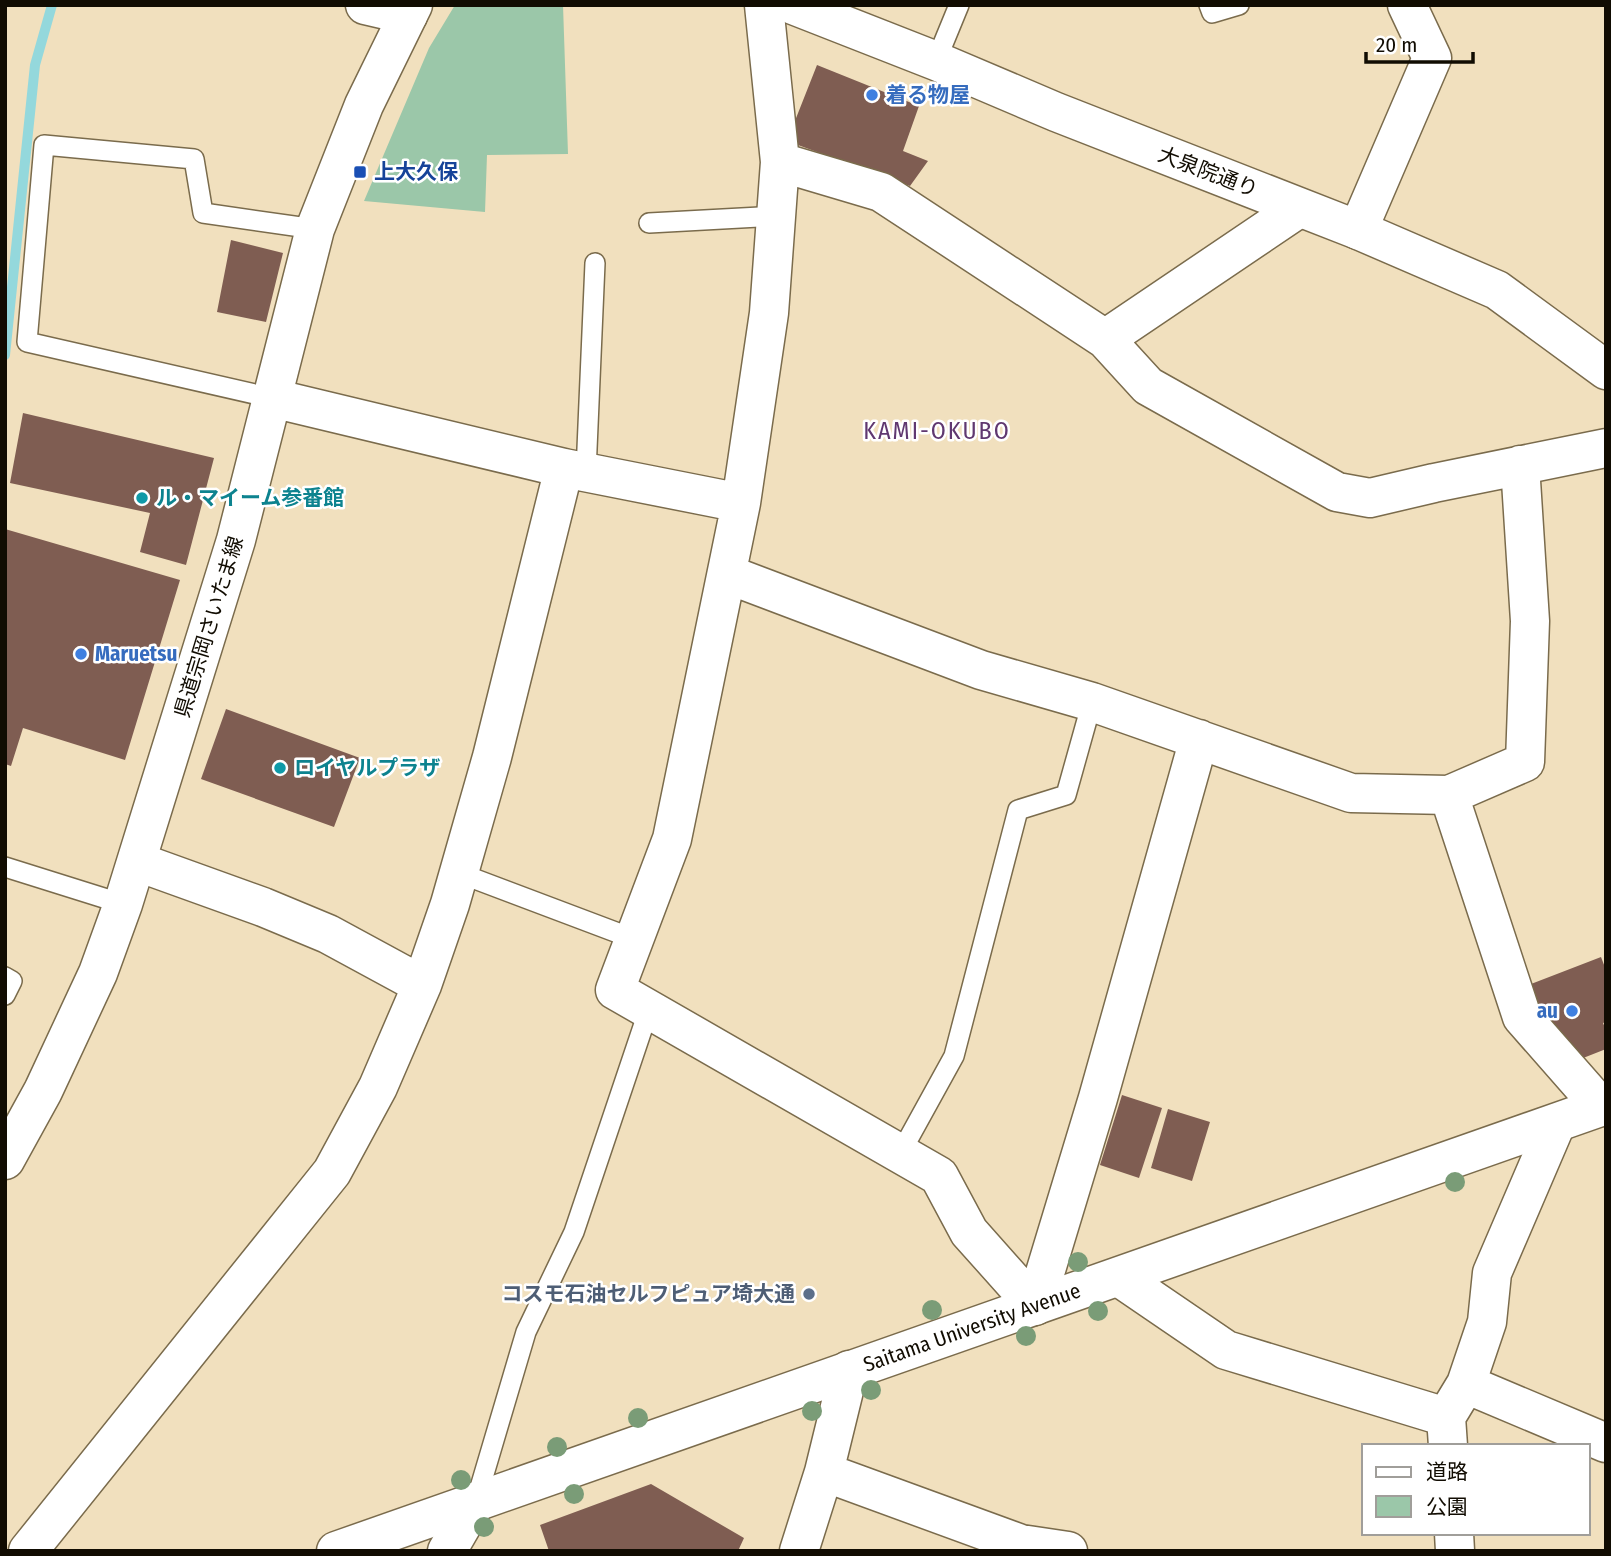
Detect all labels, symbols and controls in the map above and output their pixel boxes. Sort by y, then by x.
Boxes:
scale bar [1366,21,1473,65]
text: 20 m [1376,32,1417,58]
place label: 着る物屋 [886,82,970,108]
marker: 着る物屋 [864,87,880,103]
street label: 大泉院通り [1154,141,1262,203]
place label: 上大久保 [374,159,459,185]
marker: 上大久保 [352,164,368,180]
district label: KAMI-OKUBO [863,417,1011,445]
place label: ル・マイーム参番館 [156,485,344,511]
marker: ル・マイーム参番館 [134,490,150,506]
street label: 県道宗岡さいたま線 [169,533,249,721]
place label: Maruetsu [95,641,177,667]
marker: Maruetsu [73,646,89,662]
place label: ロイヤルプラザ [294,755,440,781]
marker: ロイヤルプラザ [272,760,288,776]
place label: au [1537,998,1558,1024]
marker: au [1564,1003,1580,1019]
street label: Saitama University Avenue [860,1278,1084,1378]
place label: コスモ石油セルフピュア埼大通 [501,1281,795,1307]
marker: コスモ石油セルフピュア埼大通 [801,1286,817,1302]
legend [1362,1444,1590,1535]
text: 道路 [1426,1459,1468,1485]
text: 公園 [1426,1494,1468,1520]

